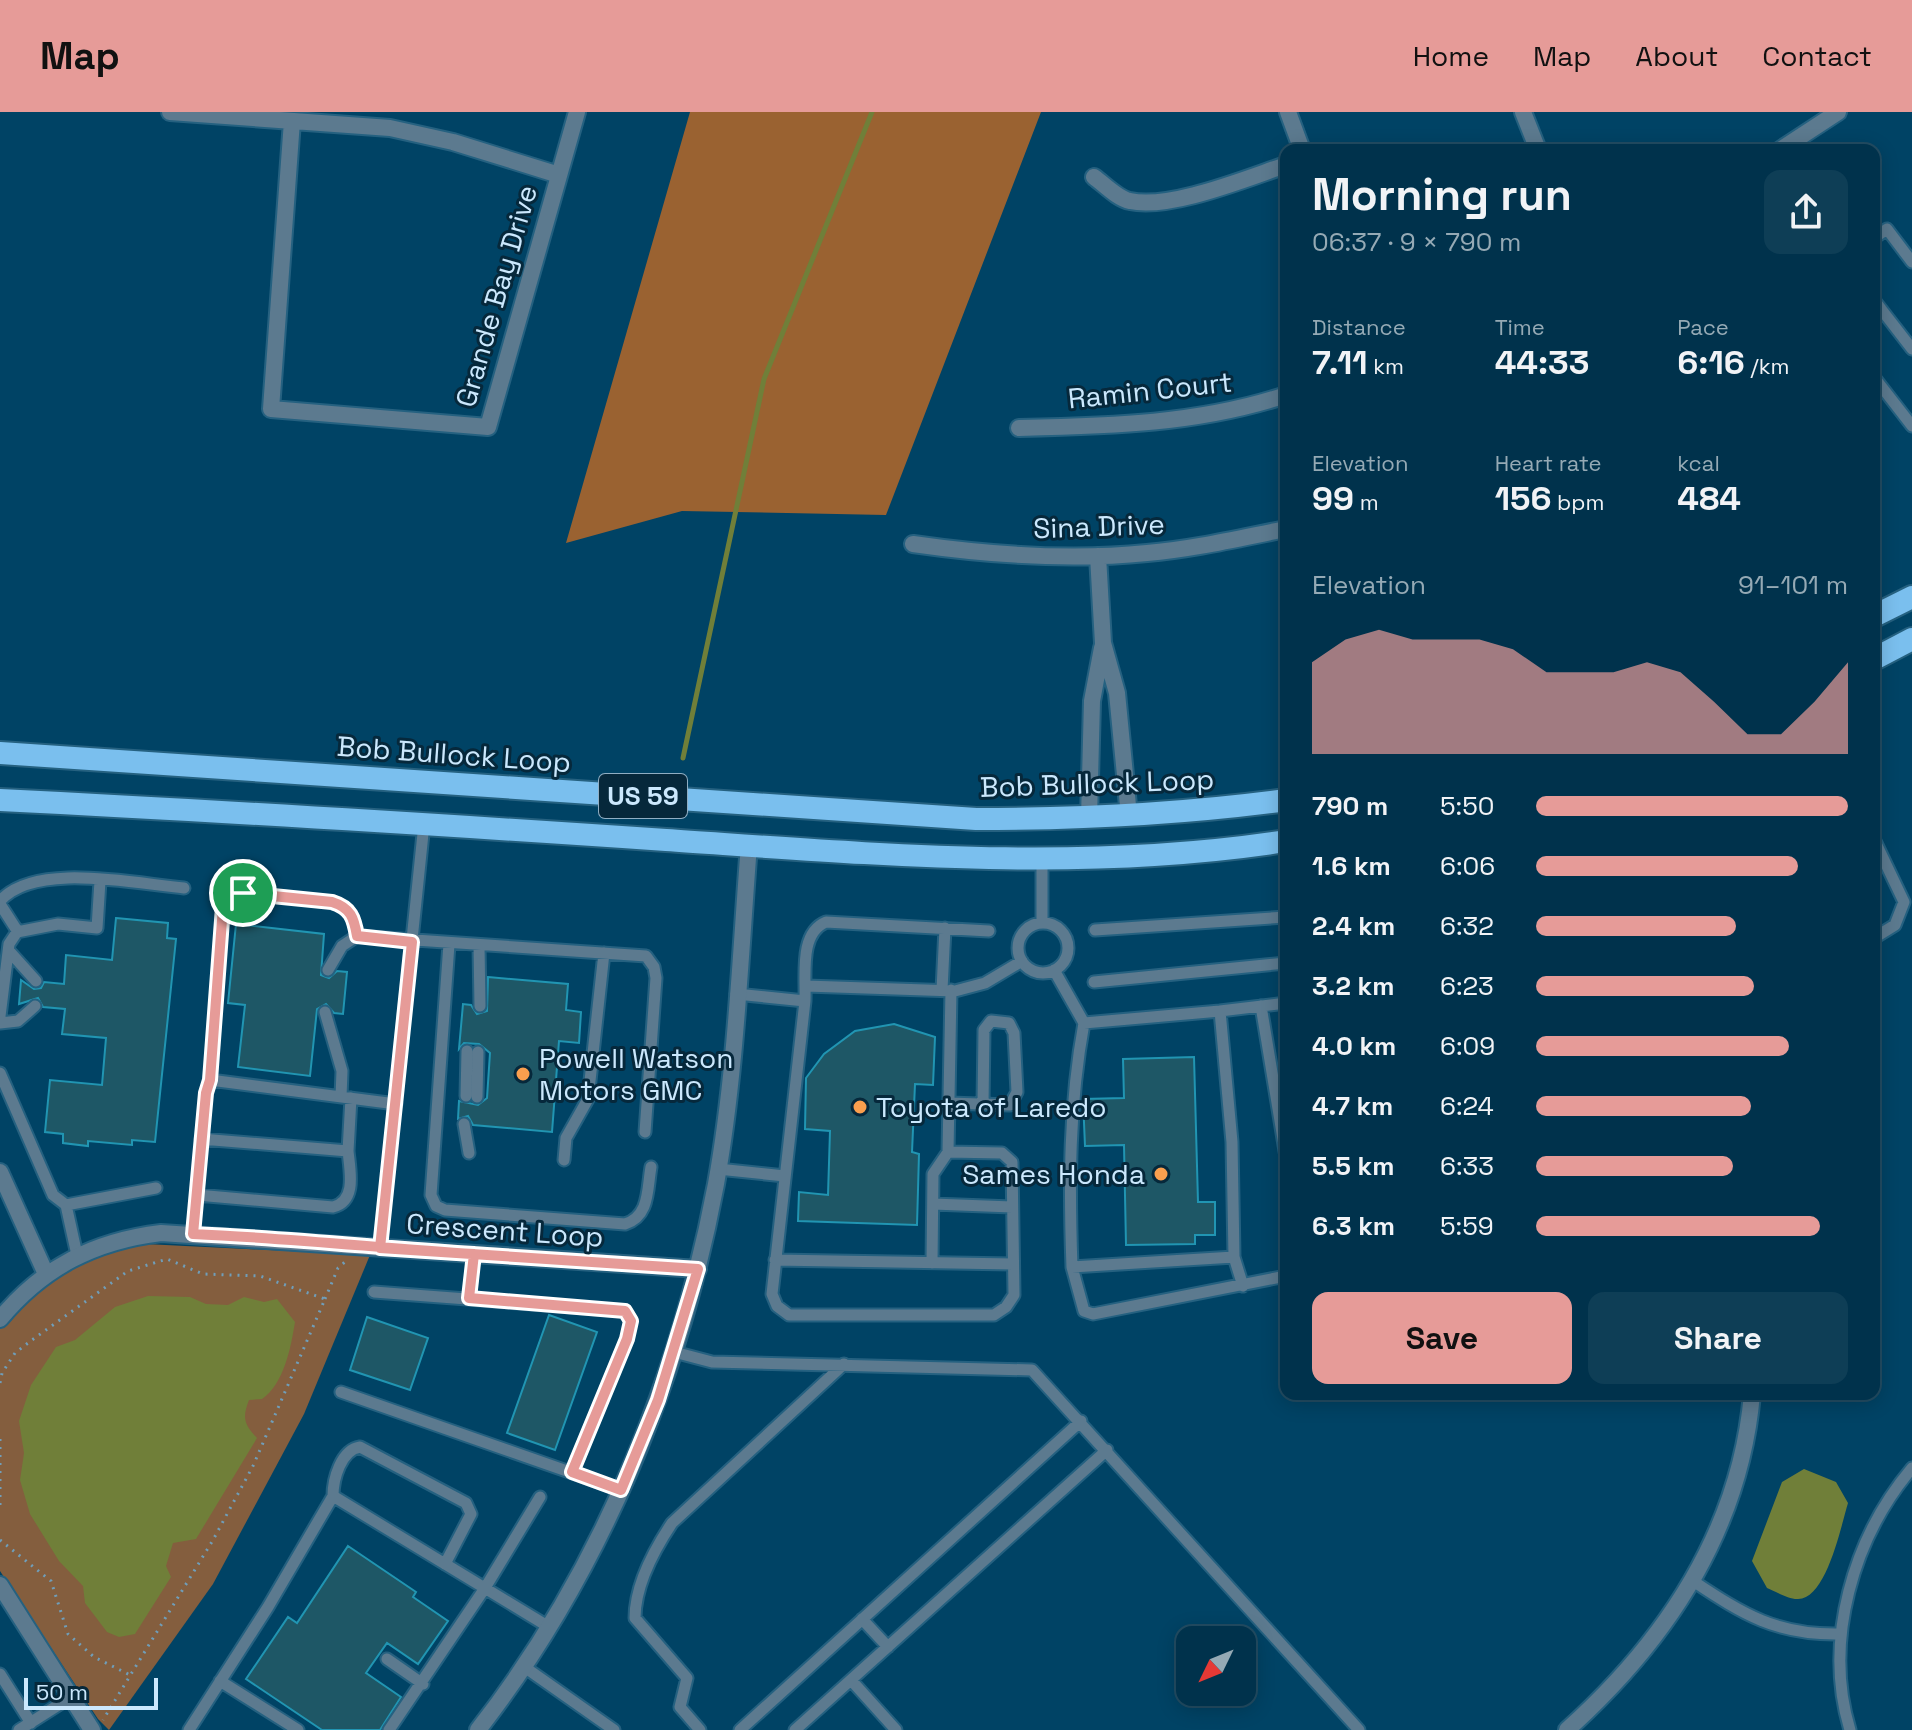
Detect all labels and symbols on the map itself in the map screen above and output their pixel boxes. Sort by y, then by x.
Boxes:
street label: Grande Bay Drive [447,181,545,411]
street label: Ramin Court [1066,363,1234,417]
street label: Sina Drive [1033,506,1165,546]
street label: Bob Bullock Loop [336,728,572,780]
street label: Bob Bullock Loop [979,761,1215,805]
road number: US 59 [599,774,687,818]
pin [209,859,277,927]
place label: Powell Watson Motors GMC [539,1040,733,1108]
marker: Powell Watson Motors GMC [514,1065,532,1083]
place label: Toyota of Laredo [876,1089,1107,1125]
marker: Toyota of Laredo [851,1098,869,1116]
place label: Sames Honda [962,1156,1145,1192]
marker: Sames Honda [1152,1165,1170,1183]
street label: Crescent Loop [405,1205,605,1255]
north arrow [1176,1626,1256,1706]
scale bar [24,1674,158,1710]

